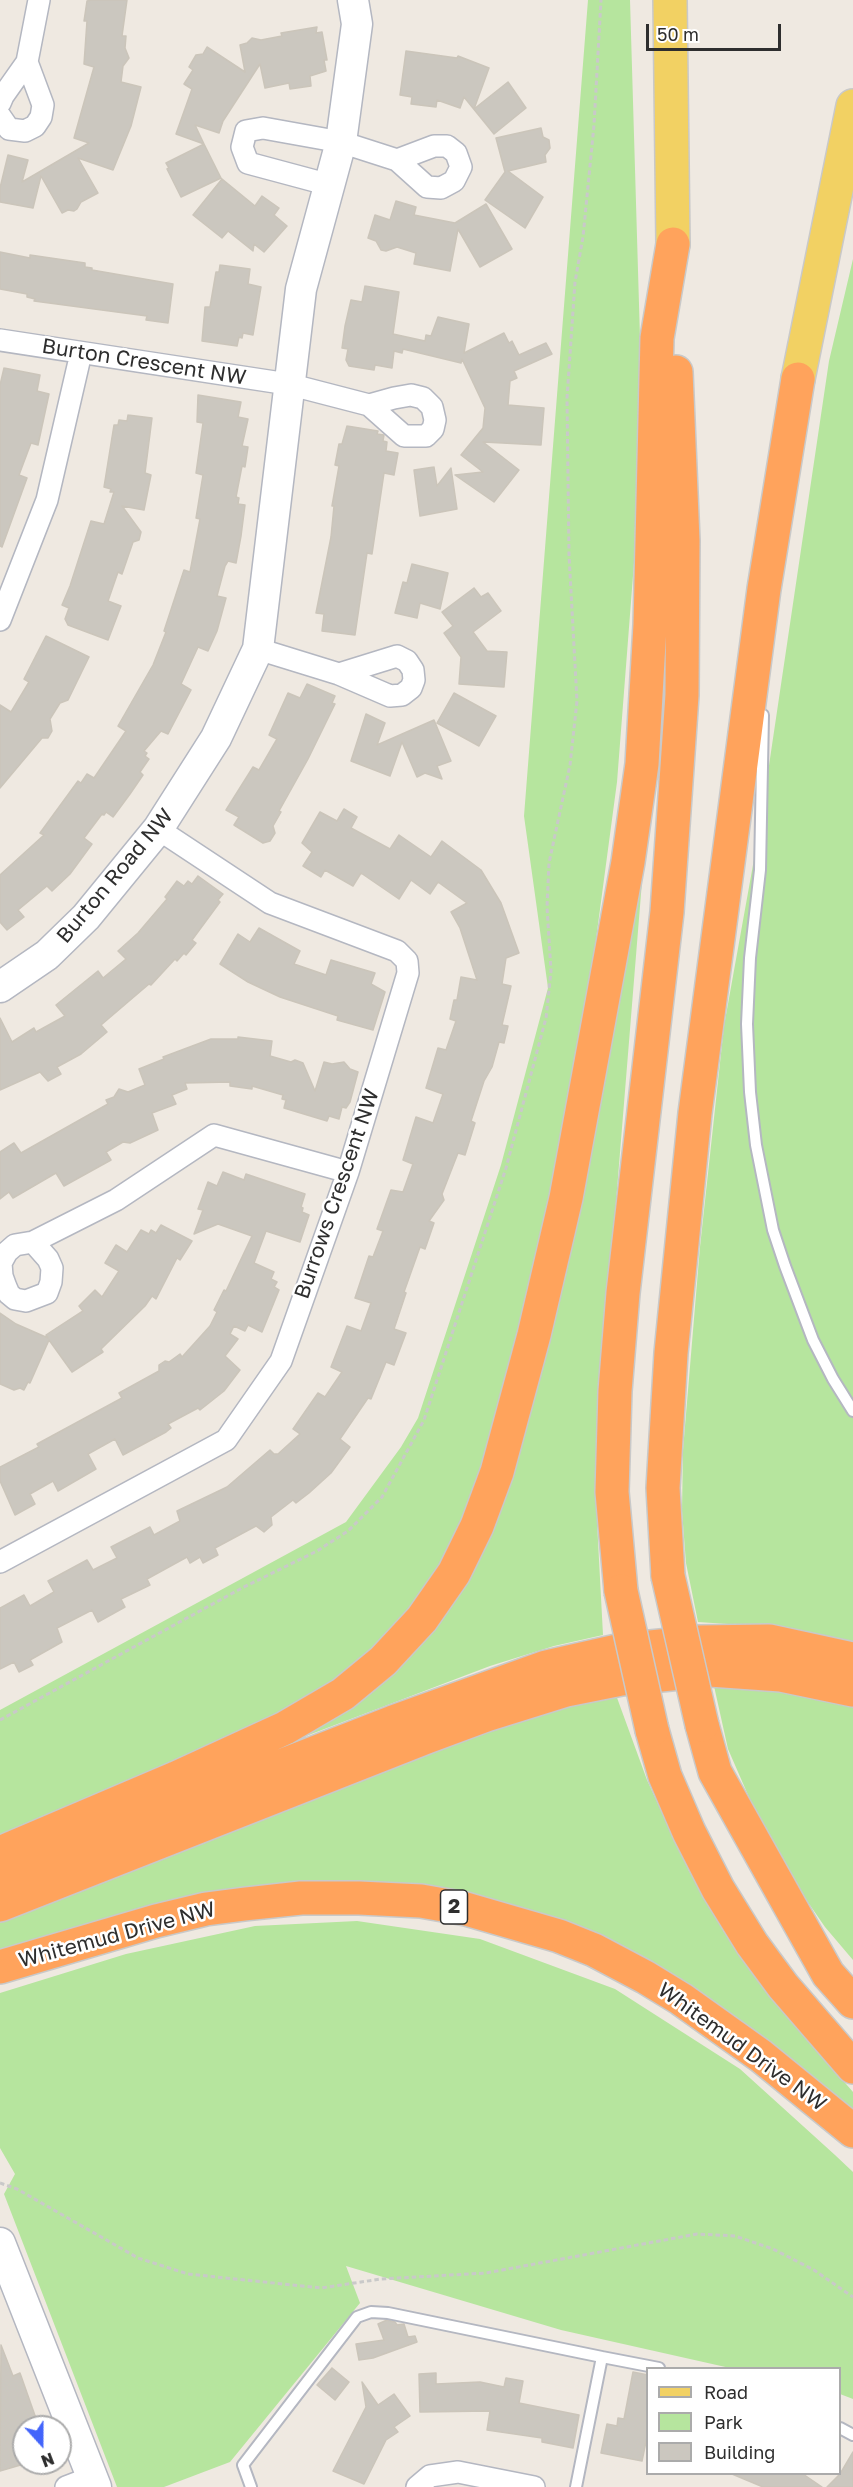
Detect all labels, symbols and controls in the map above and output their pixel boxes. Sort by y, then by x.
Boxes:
scale bar [649,12,784,50]
text: 50 m [657,23,699,45]
street label: Burton Crescent NW [40,333,248,391]
street label: Burton Road NW [52,804,178,948]
street label: Burrows Crescent NW [289,1086,385,1302]
road number: 2 [440,1890,468,1924]
street label: Whitemud Drive NW [16,1897,218,1973]
street label: Whitemud Drive NW [653,1977,831,2117]
legend [646,2367,841,2475]
text: Road [704,2381,748,2403]
text: Park [704,2411,743,2433]
north arrow [12,2415,72,2475]
text: Building [704,2441,775,2463]
text: N [38,2448,57,2471]

